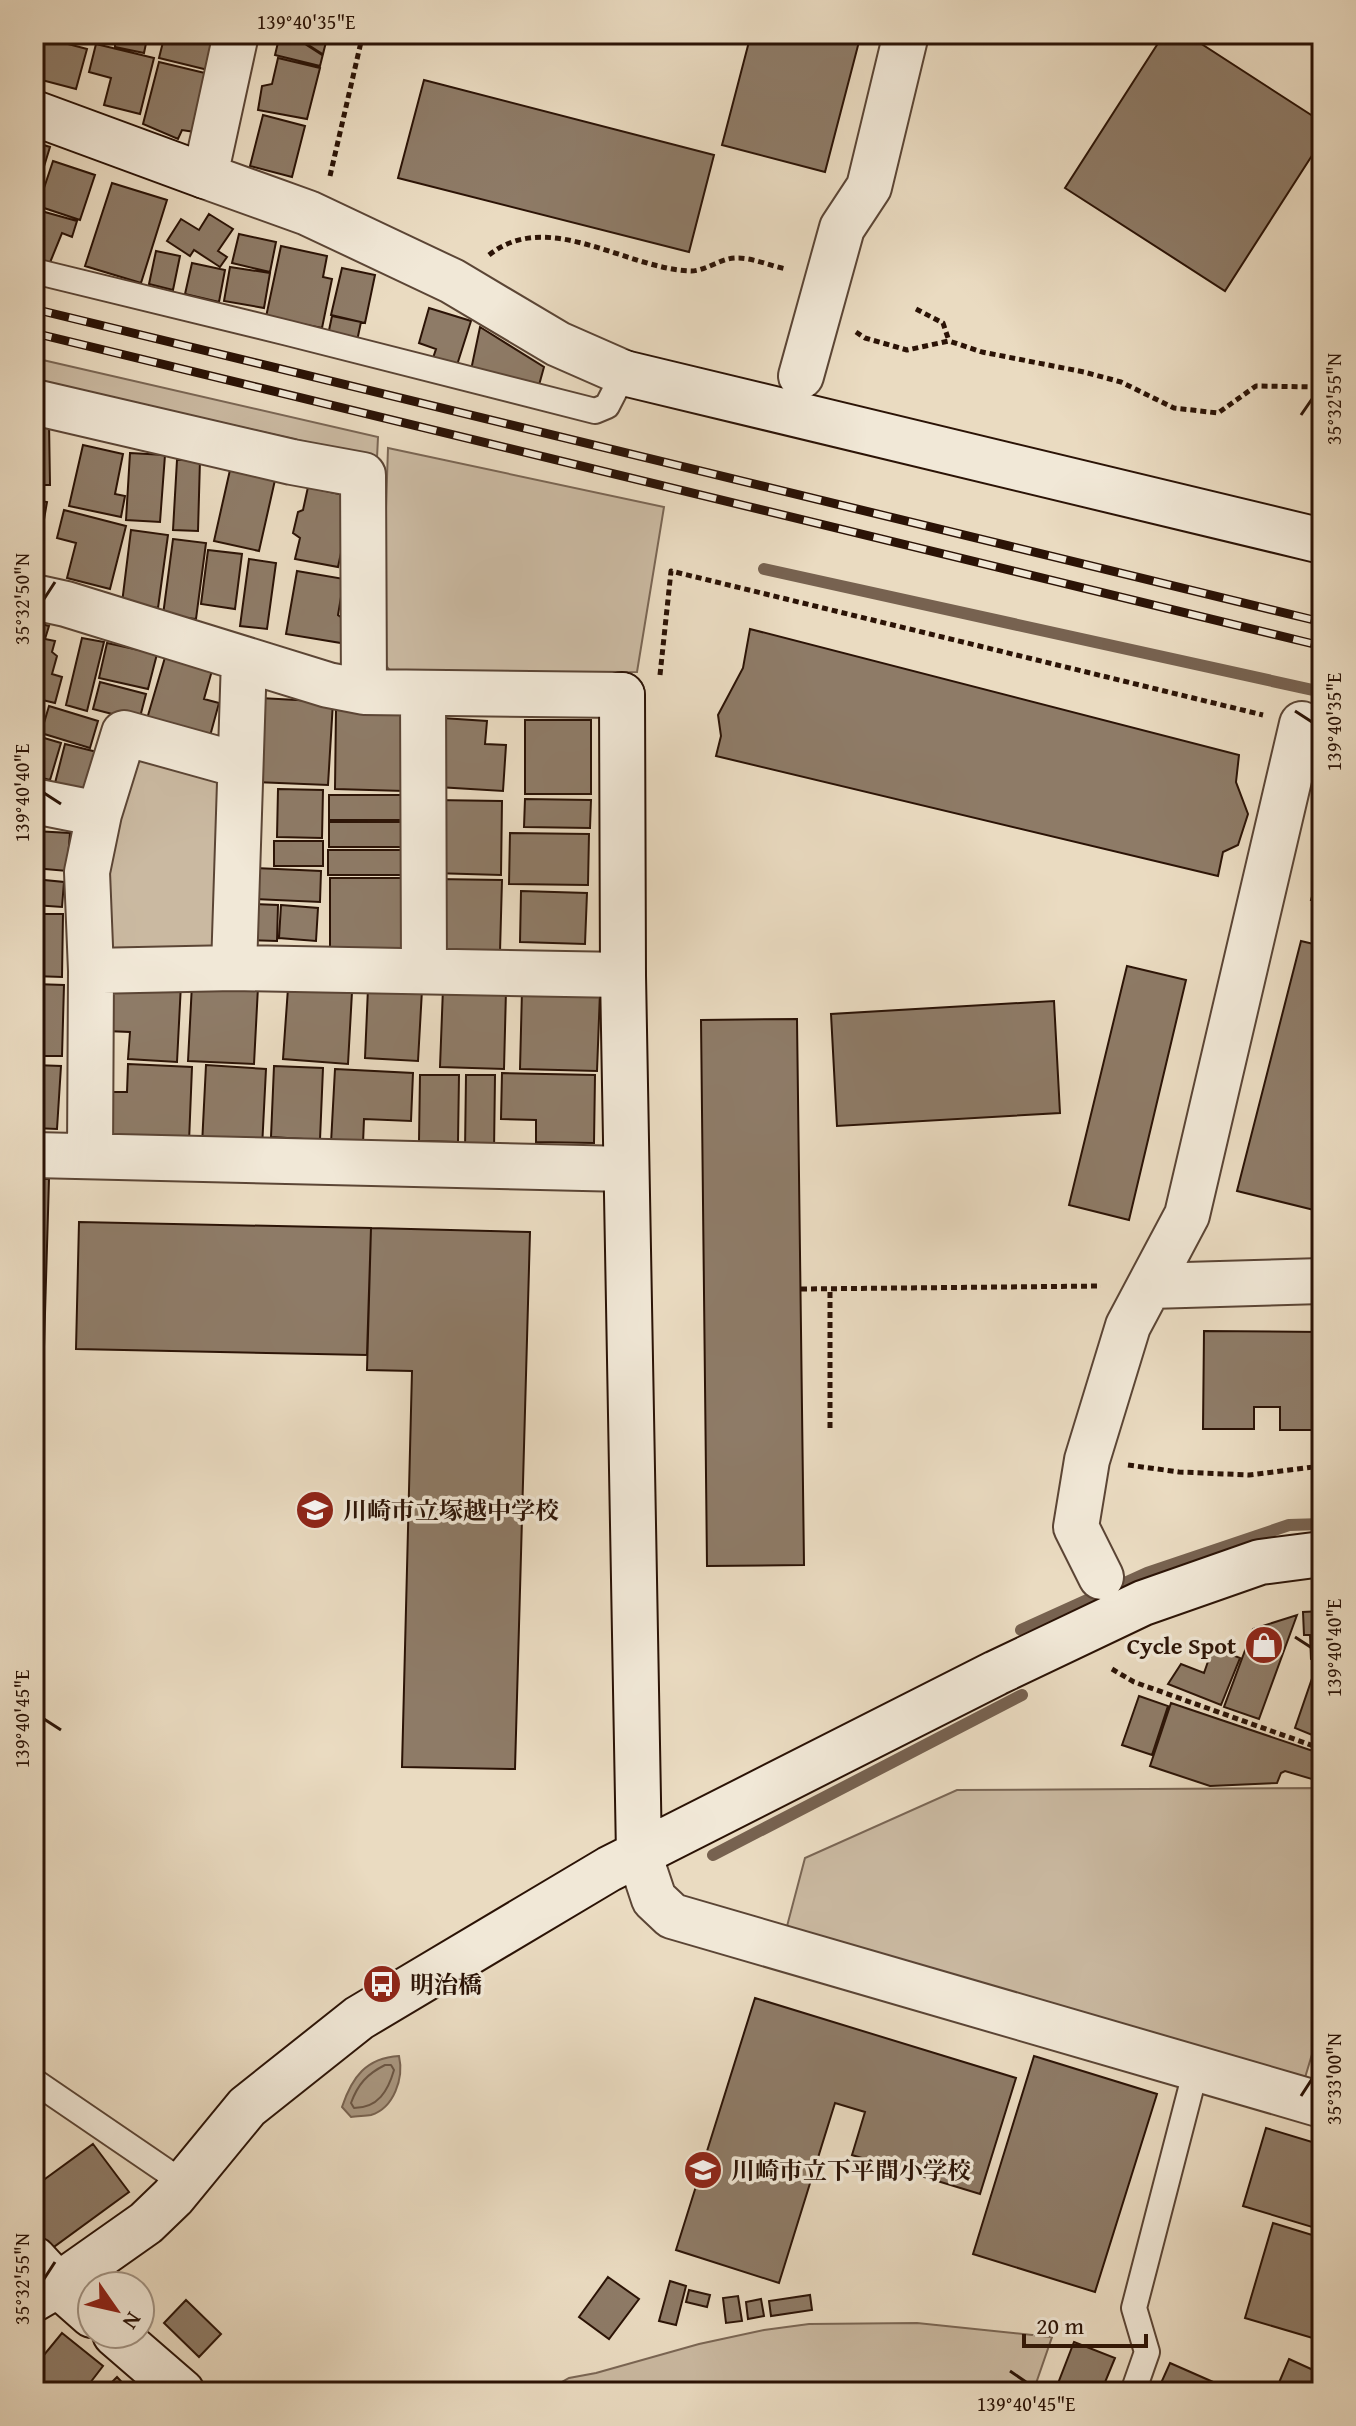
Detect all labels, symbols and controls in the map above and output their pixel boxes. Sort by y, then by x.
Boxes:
text: 139°40'35"E [257,7,355,36]
text: 35°32'55"N [1319,353,1348,445]
text: 35°32'50"N [7,553,36,645]
text: 139°40'35"E [1319,673,1348,771]
text: 139°40'40"E [7,744,36,842]
school or university icon: 川崎市立塚越中学校 [294,1489,336,1531]
place label: 川崎市立塚越中学校 [343,1493,559,1528]
text: 139°40'40"E [1319,1599,1348,1697]
shop icon: Cycle Spot [1243,1624,1285,1666]
place label: Cycle Spot [1127,1628,1236,1663]
text: 139°40'45"E [7,1670,36,1768]
bus stop icon: 明治橋 [361,1963,403,2005]
place label: 明治橋 [410,1967,482,2002]
text: 35°33'00"N [1319,2033,1348,2125]
school or university icon: 川崎市立下平間小学校 [682,2149,724,2191]
place label: 川崎市立下平間小学校 [731,2153,971,2188]
text: 35°32'55"N [7,2233,36,2325]
north arrow [76,2270,156,2350]
scale bar [1024,2298,1146,2348]
text: N [115,2306,150,2336]
text: 20 m [1036,2308,1084,2343]
text: 139°40'45"E [977,2389,1075,2418]

